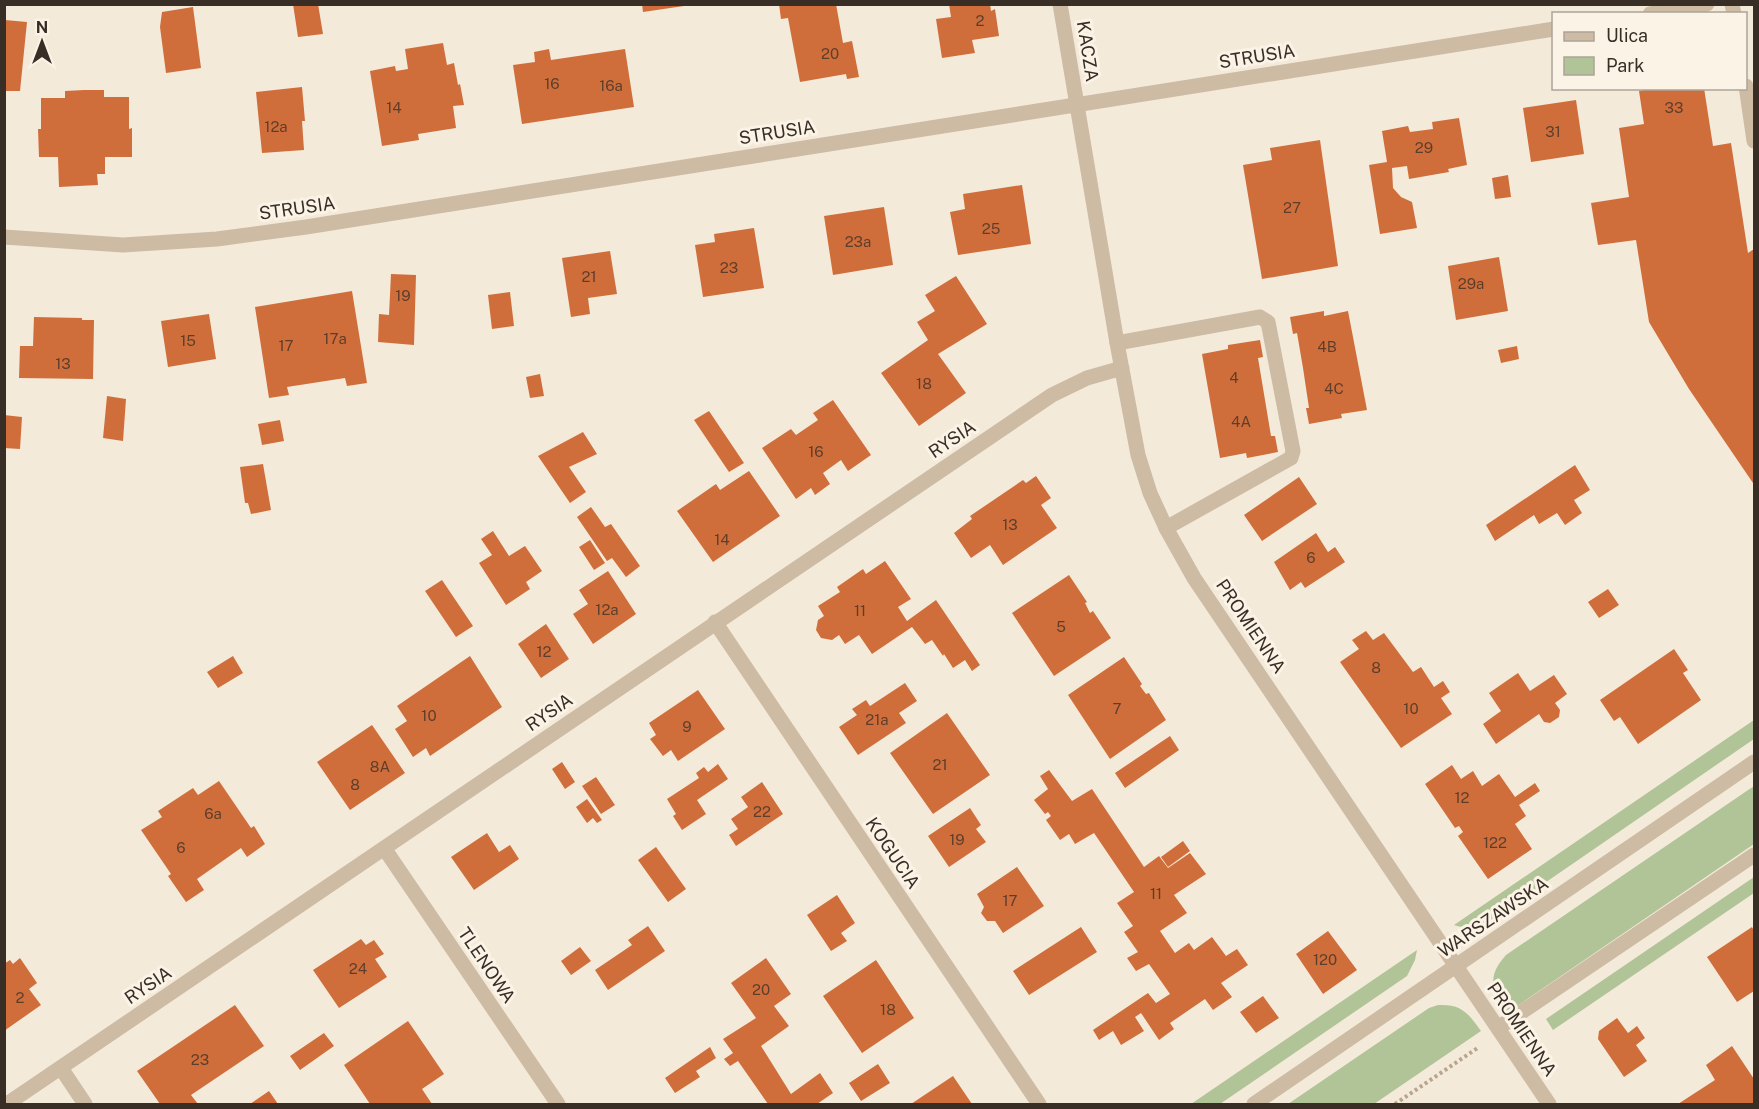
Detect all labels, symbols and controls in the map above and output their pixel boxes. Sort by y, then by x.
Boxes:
north arrow [12,12,72,72]
house number: 2 [976,12,985,29]
legend [1552,12,1747,90]
text: N [36,18,48,37]
street label: KACZA [1073,19,1103,83]
text: Ulica [1606,25,1648,46]
street label: STRUSIA [1217,40,1297,72]
house number: 20 [821,45,839,62]
text: Park [1606,55,1644,76]
house number: 16 [544,75,560,92]
house number: 16a [599,77,623,94]
house number: 14 [386,99,402,116]
house number: 33 [1665,99,1683,116]
street label: STRUSIA [737,116,817,148]
house number: 12a [264,118,288,135]
house number: 31 [1545,123,1561,140]
house number: 29 [1415,139,1433,156]
street label: STRUSIA [258,192,337,224]
house number: 27 [1283,199,1301,216]
house number: 25 [982,220,1000,237]
house number: 23a [845,233,871,250]
house number: 23 [720,259,738,276]
house number: 21 [581,268,597,285]
house number: 29a [1458,275,1484,292]
house number: 19 [395,287,411,304]
house number: 17a [323,330,347,347]
house number: 15 [180,332,196,349]
house number: 17 [278,337,294,354]
house number: 4B [1317,338,1337,355]
house number: 13 [55,355,71,372]
house number: 4 [1229,369,1239,386]
house number: 18 [916,375,932,392]
house number: 4C [1324,380,1344,397]
house number: 4A [1231,413,1251,430]
street label: RYSIA [925,416,980,462]
house number: 16 [808,443,824,460]
house number: 13 [1002,516,1018,533]
house number: 14 [714,531,730,548]
house number: 6 [1306,549,1316,566]
street label: PROMIENNA [1212,575,1290,677]
house number: 12a [595,601,619,618]
house number: 11 [854,602,866,619]
house number: 5 [1056,618,1066,635]
house number: 12 [536,643,552,660]
house number: 8 [1371,659,1381,676]
street label: RYSIA [522,689,577,735]
house number: 7 [1112,700,1122,717]
house number: 10 [1403,700,1419,717]
house number: 10 [421,707,437,724]
house number: 21a [865,711,889,728]
house number: 9 [682,718,692,735]
house number: 21 [932,756,948,773]
house number: 8A [370,758,391,775]
house number: 8 [350,776,360,793]
house number: 12 [1454,789,1470,806]
house number: 22 [753,803,771,820]
house number: 6a [204,805,222,822]
street label: KOGUCIA [862,813,925,893]
house number: 19 [949,831,965,848]
house number: 122 [1483,834,1507,851]
house number: 6 [176,839,186,856]
street label: WARSZAWSKA [1434,872,1552,962]
house number: 11 [1150,885,1162,902]
house number: 17 [1002,892,1018,909]
street label: TLENOWA [454,923,520,1007]
house number: 120 [1313,951,1337,968]
house number: 24 [349,960,367,977]
street label: RYSIA [121,962,176,1008]
street label: PROMIENNA [1483,978,1561,1080]
house number: 20 [752,981,770,998]
house number: 2 [16,989,25,1006]
house number: 18 [880,1001,896,1018]
house number: 23 [191,1051,209,1068]

